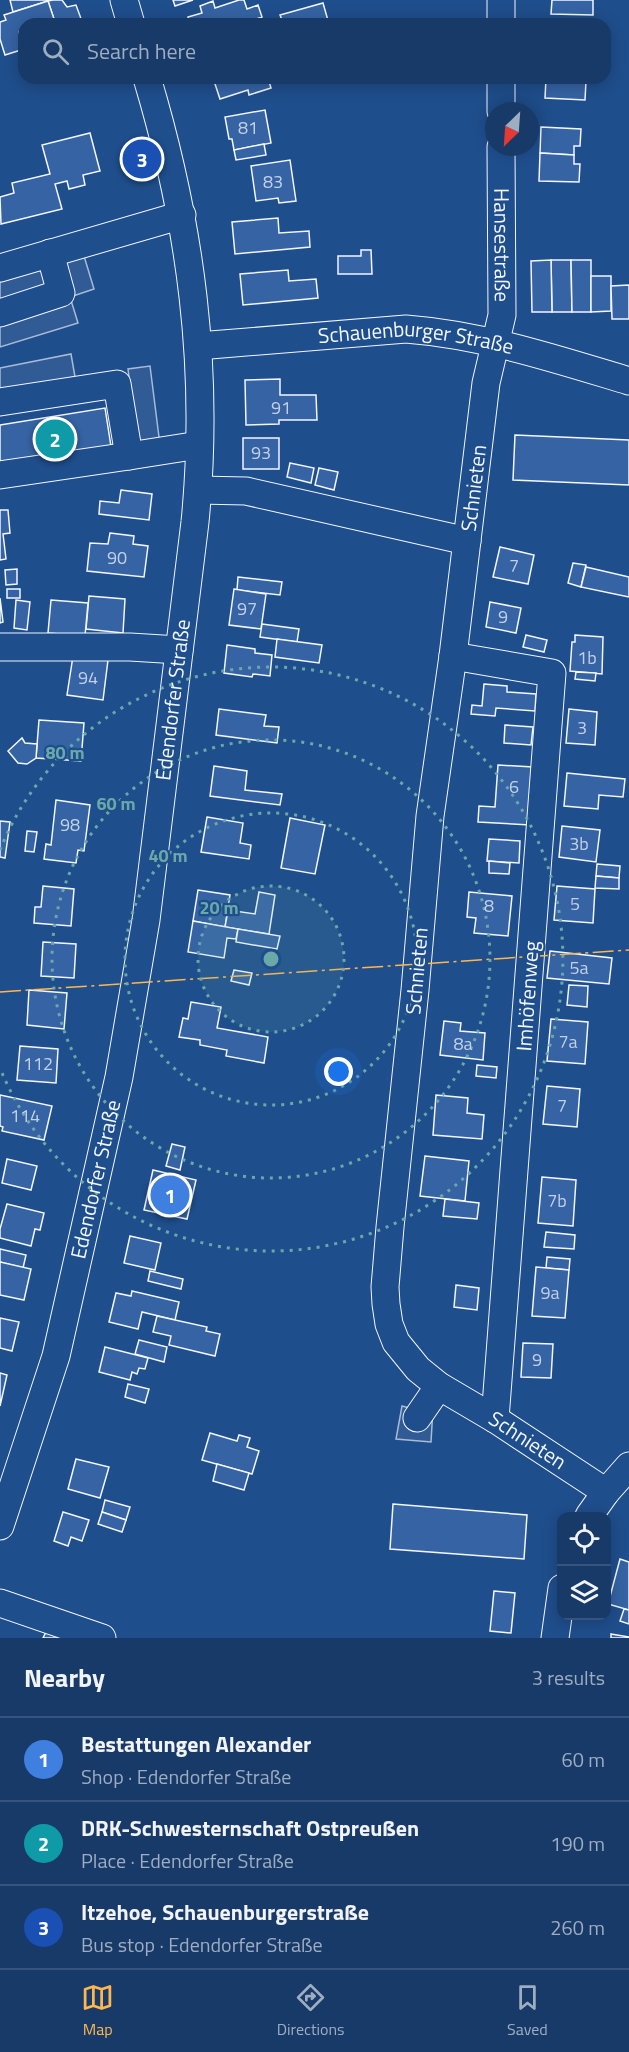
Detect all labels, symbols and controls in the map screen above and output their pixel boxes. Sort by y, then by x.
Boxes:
search box [18,18,611,84]
text: Search here [87,34,196,68]
icon: search [39,35,72,68]
north arrow [485,102,539,156]
house number: 81 [238,114,258,141]
pin: 3 [122,136,162,182]
house number: 83 [263,168,283,195]
street label: Hansestraße [486,188,519,302]
street label: Schauenburger Straße [317,312,517,362]
house number: 91 [271,394,291,421]
pin: 2 [36,416,74,462]
house number: 93 [251,439,271,466]
street label: Schnieten [452,443,494,533]
house number: 90 [107,544,127,571]
house number: 7 [509,552,519,579]
house number: 97 [237,595,257,622]
house number: 9 [498,603,508,630]
street label: Edendorfer Straße [146,617,198,782]
house number: 1b [577,644,597,671]
house number: 94 [78,664,98,691]
house number: 3 [577,714,587,741]
text: 80 m [45,739,85,766]
house number: 6 [509,773,519,800]
text: 60 m [96,790,136,817]
house number: 98 [60,811,80,838]
house number: 3b [569,830,589,857]
text: 40 m [148,842,188,869]
house number: 5 [570,890,580,917]
house number: 8 [484,892,494,919]
text: 20 m [199,894,239,921]
street label: Schnieten [396,926,436,1016]
street label: Imhöfenweg [507,939,547,1052]
centre of rings [261,949,281,969]
house number: 5a [569,954,589,981]
house number: 7a [558,1028,578,1055]
house number: 8a [453,1030,473,1057]
house number: 112 [23,1050,53,1077]
your location [324,1057,353,1086]
house number: 7 [557,1092,567,1119]
street label: Edendorfer Straße [61,1097,128,1262]
house number: 114 [10,1102,40,1129]
pin: 1 [150,1172,190,1218]
house number: 7b [547,1187,567,1214]
house number: 9a [540,1279,560,1306]
house number: 9 [532,1346,542,1373]
street label: Schnieten [483,1402,573,1477]
map controls [557,1512,611,1620]
button: locate [557,1512,611,1566]
button: layers [557,1566,611,1620]
text: Nearby [24,1658,105,1697]
text: 3 results [532,1662,605,1693]
text: Bestattungen Alexander [81,1727,311,1761]
text: 1 [38,1744,49,1775]
text: 60 m [561,1744,605,1775]
text: Shop · Edendorfer Straße [81,1761,291,1792]
text: DRK-Schwesternschaft Ostpreußen [81,1811,419,1845]
text: 2 [38,1828,49,1859]
text: 190 m [550,1828,605,1859]
text: Place · Edendorfer Straße [81,1845,294,1876]
text: Itzehoe, Schauenburgerstraße [81,1895,369,1929]
text: 3 [38,1912,49,1943]
text: 260 m [550,1912,605,1943]
text: Bus stop · Edendorfer Straße [81,1929,323,1960]
tab: Map [81,1981,114,2041]
tab: Directions [277,1981,345,2041]
tab: Saved [507,1981,548,2041]

